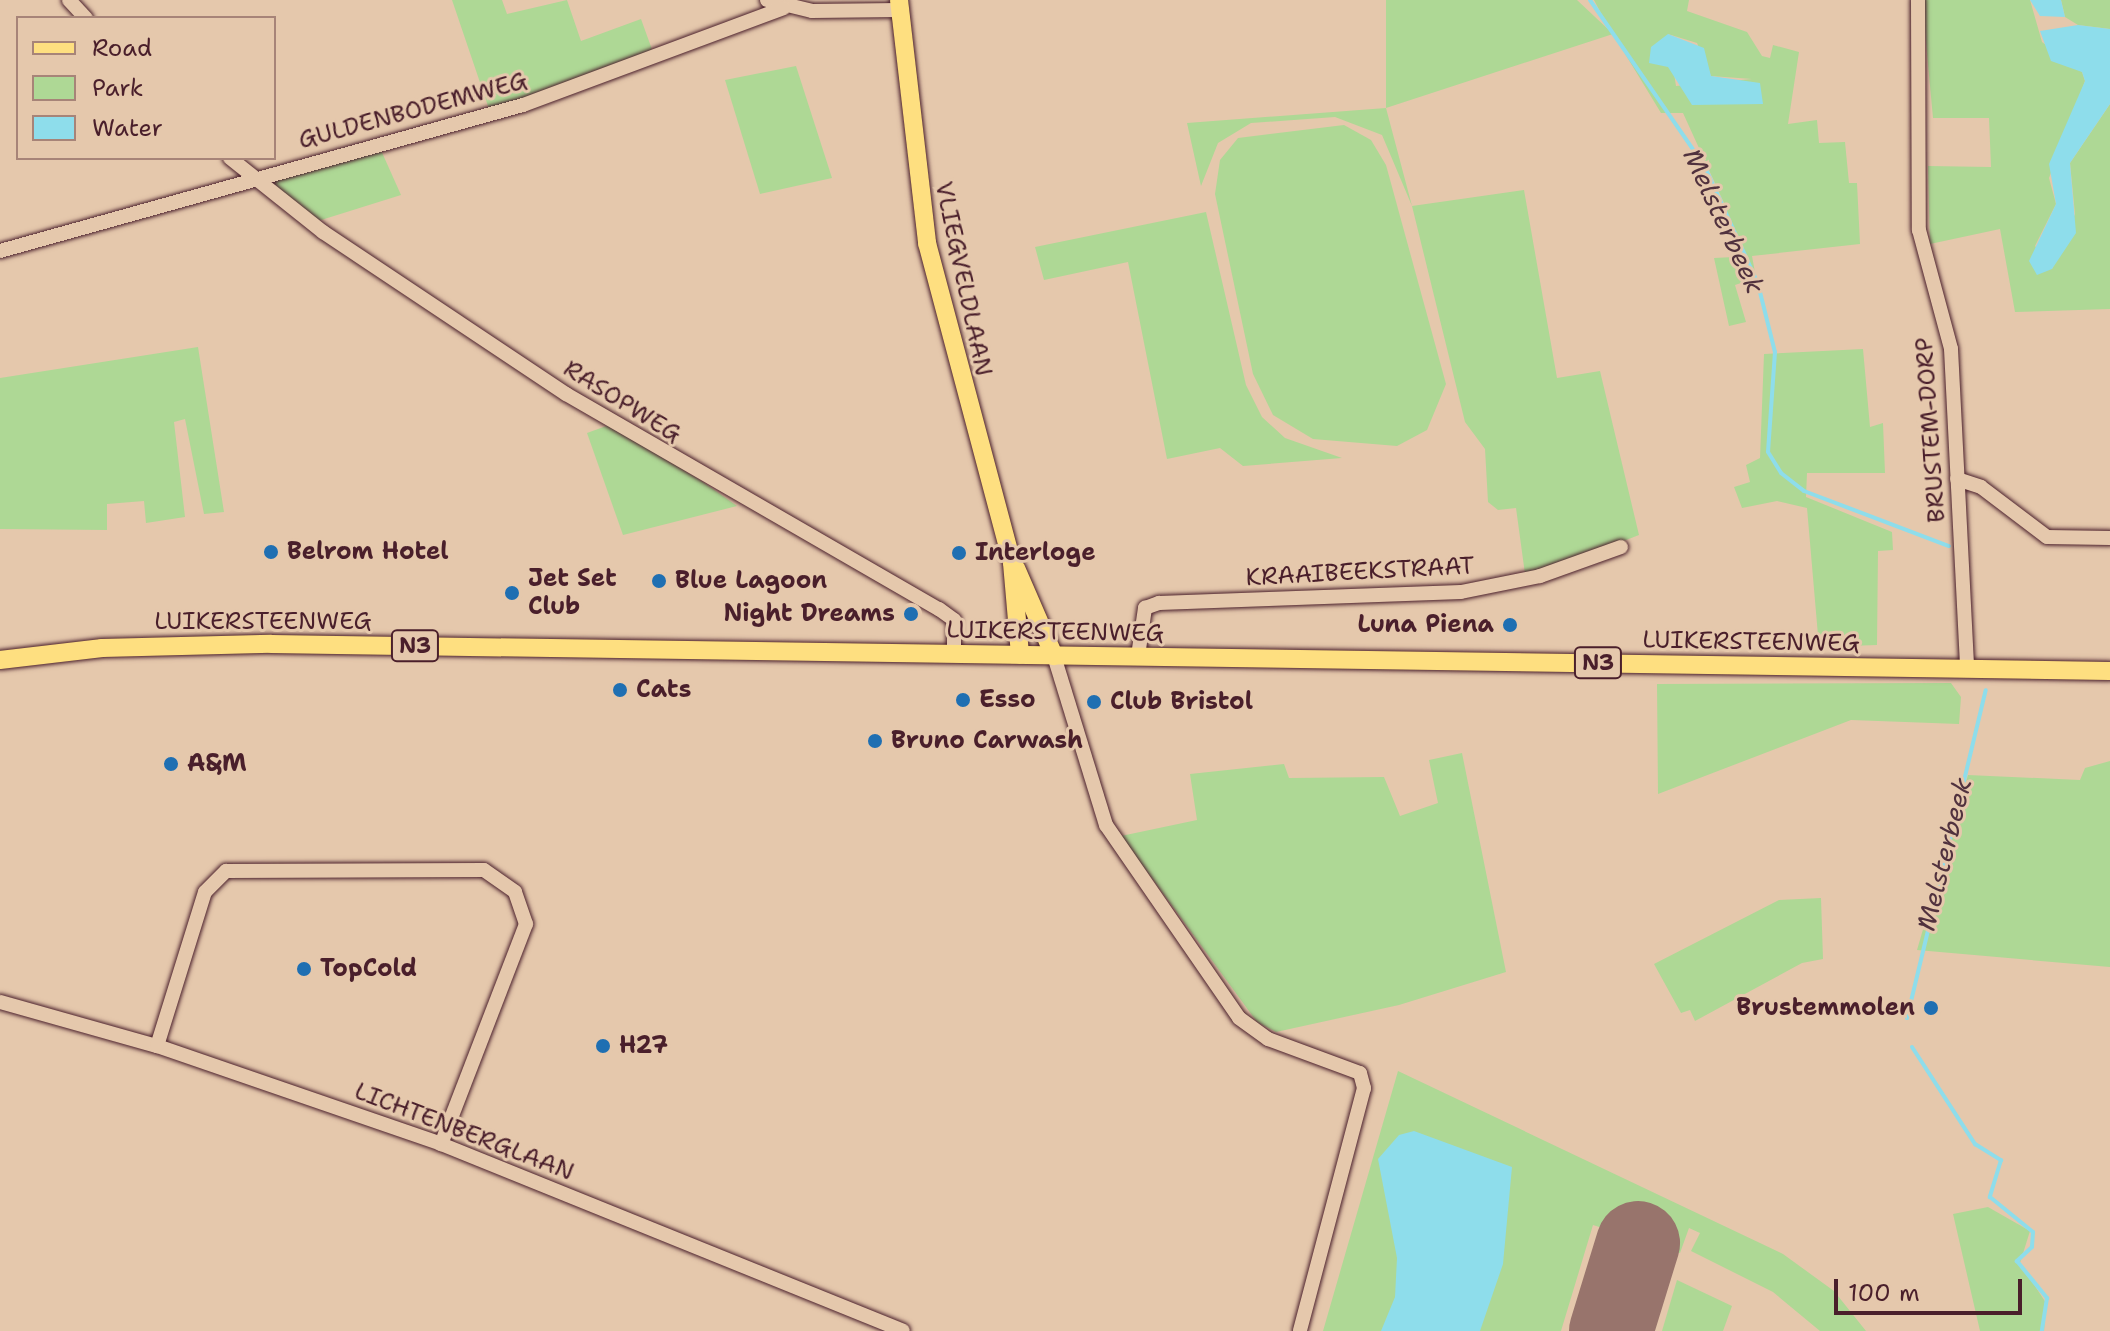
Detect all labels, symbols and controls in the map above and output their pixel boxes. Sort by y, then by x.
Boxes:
legend [16,16,276,160]
text: Road [92,32,152,64]
street label: GULDENBODEMWEG [295,67,531,155]
text: Park [92,72,144,104]
text: Water [92,112,163,144]
water label: Melsterbeek [1677,143,1771,299]
street label: VLIEGVELDLAAN [928,179,998,379]
street label: BRUSTEM-DORP [1910,336,1952,524]
street label: RASOPWEG [558,355,686,449]
place label: Belrom Hotel [287,538,448,566]
place label: Interloge [975,539,1096,567]
marker: Belrom Hotel [262,543,280,561]
marker: Interloge [950,544,968,562]
street label: KRAAIBEEKSTRAAT [1245,552,1475,592]
place label: Jet Set Club [528,565,617,621]
place label: Blue Lagoon [675,567,827,595]
marker: Blue Lagoon [650,572,668,590]
marker: Jet Set Club [503,584,521,602]
place label: Night Dreams [723,600,895,628]
marker: Night Dreams [902,605,920,623]
street label: LUIKERSTEENWEG [154,608,372,636]
place label: Luna Piena [1358,611,1494,639]
street label: LUIKERSTEENWEG [946,616,1164,648]
marker: Luna Piena [1501,616,1519,634]
street label: LUIKERSTEENWEG [1642,626,1860,658]
road number: N3 [389,628,441,664]
road number: N3 [1572,645,1624,681]
place label: Cats [636,676,691,704]
marker: Cats [611,681,629,699]
place label: Esso [979,686,1036,714]
place label: Club Bristol [1110,688,1253,716]
marker: Esso [954,691,972,709]
marker: Club Bristol [1085,693,1103,711]
place label: Bruno Carwash [891,727,1083,755]
marker: Bruno Carwash [866,732,884,750]
place label: A&M [187,750,247,778]
marker: A&M [162,755,180,773]
water label: Melsterbeek [1910,774,1978,934]
place label: TopCold [320,955,417,983]
marker: TopCold [295,960,313,978]
place label: Brustemmolen [1736,994,1915,1022]
marker: Brustemmolen [1922,999,1940,1017]
place label: H27 [619,1032,668,1060]
marker: H27 [594,1037,612,1055]
street label: LICHTENBERGLAAN [350,1077,578,1187]
scale bar [1838,1263,2026,1313]
text: 100 m [1848,1277,1920,1309]

